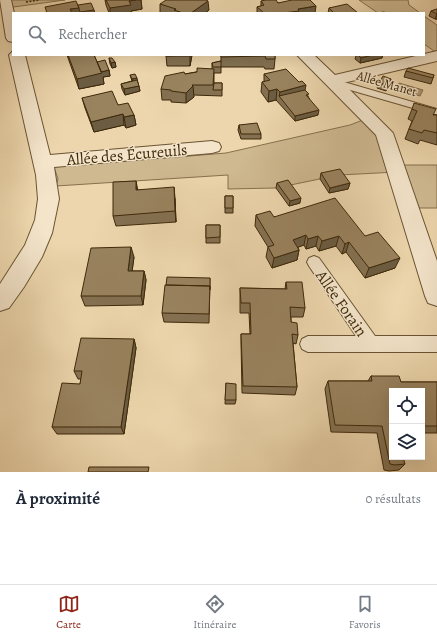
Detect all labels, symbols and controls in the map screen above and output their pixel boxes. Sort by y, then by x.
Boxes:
search box [12,12,425,56]
icon: search [26,23,48,45]
text: Rechercher [58,24,127,44]
street label: Allée Manet [354,66,420,100]
street label: Allée des Écureuils [65,139,188,171]
street label: Allée Forain [310,265,372,341]
map controls [389,388,425,460]
button: locate [389,388,425,424]
button: layers [389,424,425,460]
text: À proximité [16,487,100,510]
text: 0 résultats [366,490,421,507]
tab: Carte [56,593,81,632]
tab: Itinéraire [193,593,236,632]
tab: Favoris [349,593,381,632]

